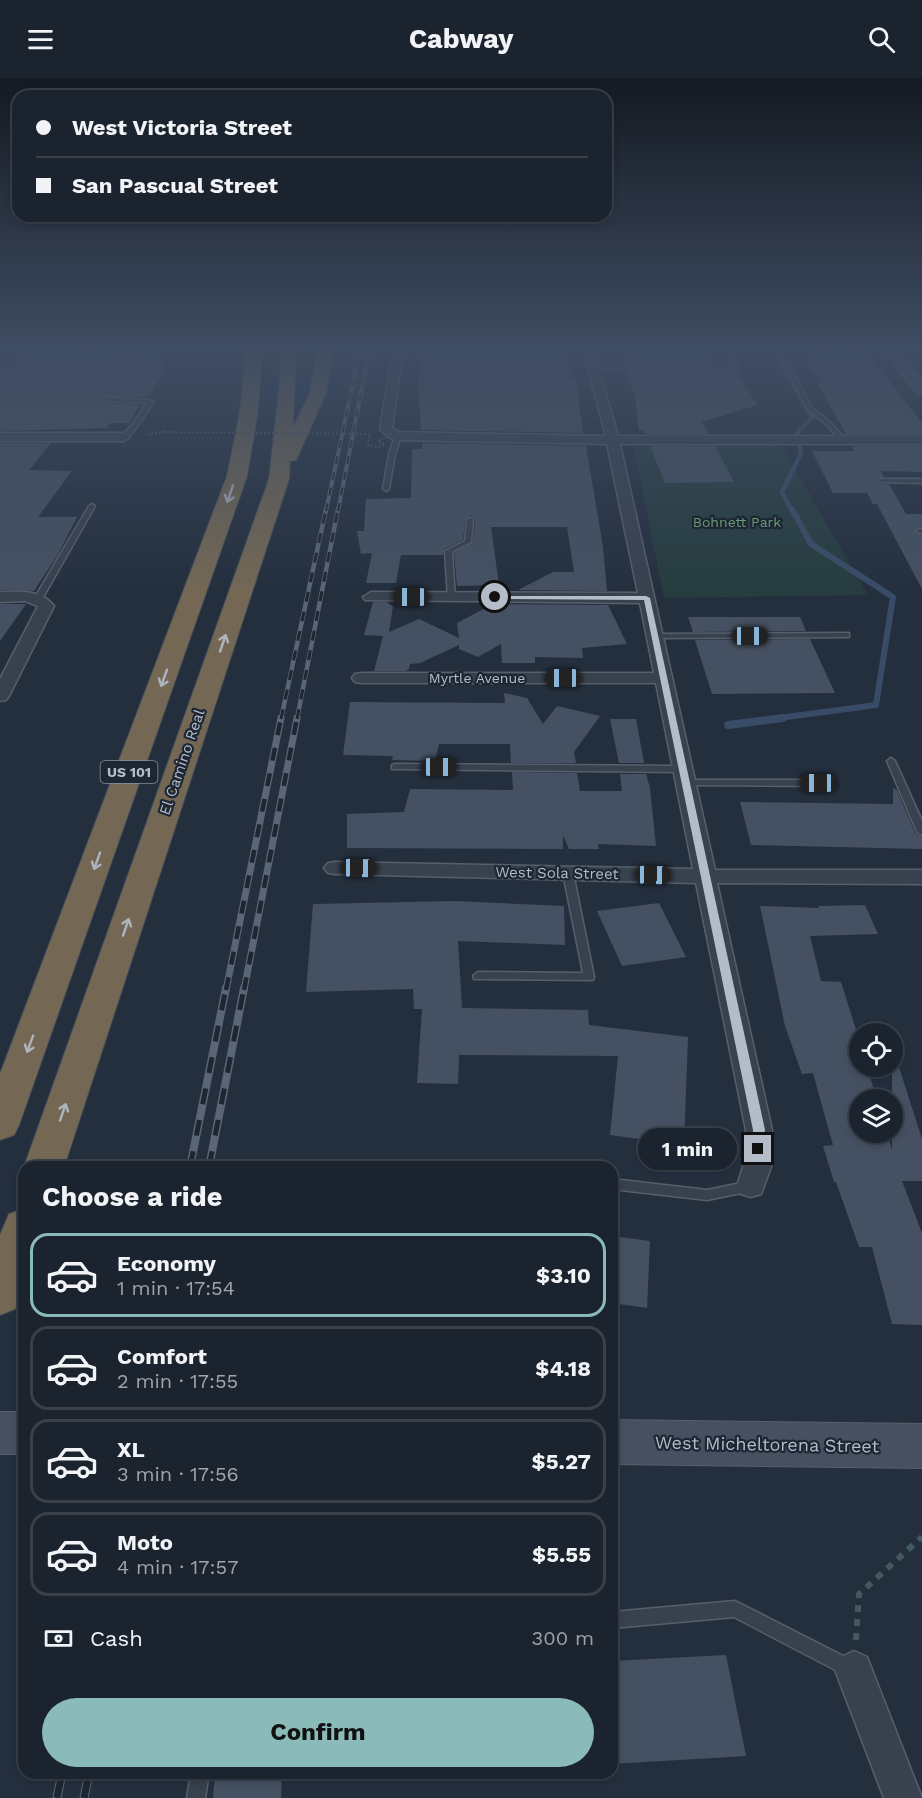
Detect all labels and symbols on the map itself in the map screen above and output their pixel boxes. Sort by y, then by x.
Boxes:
one-way arrow [224,484,235,503]
park label: Bohnett Park [693,514,781,530]
route start [481,583,508,610]
car [393,588,429,606]
car [732,627,768,645]
one-way arrow [218,634,229,653]
one-way arrow [157,668,168,687]
car [545,669,581,687]
street label: Myrtle Avenue [429,670,525,686]
street label: El Camino Real [155,706,209,817]
car [421,758,457,776]
road number: US 101 [100,761,158,783]
car [800,774,836,792]
one-way arrow [90,851,101,870]
car [341,859,377,877]
street label: West Sola Street [495,863,620,883]
car [635,866,671,884]
one-way arrow [121,918,132,937]
one-way arrow [23,1034,34,1053]
one-way arrow [58,1103,69,1122]
callout: 1 min [638,1128,737,1170]
route end [744,1135,771,1162]
street label: West Micheltorena Street [655,1432,880,1456]

